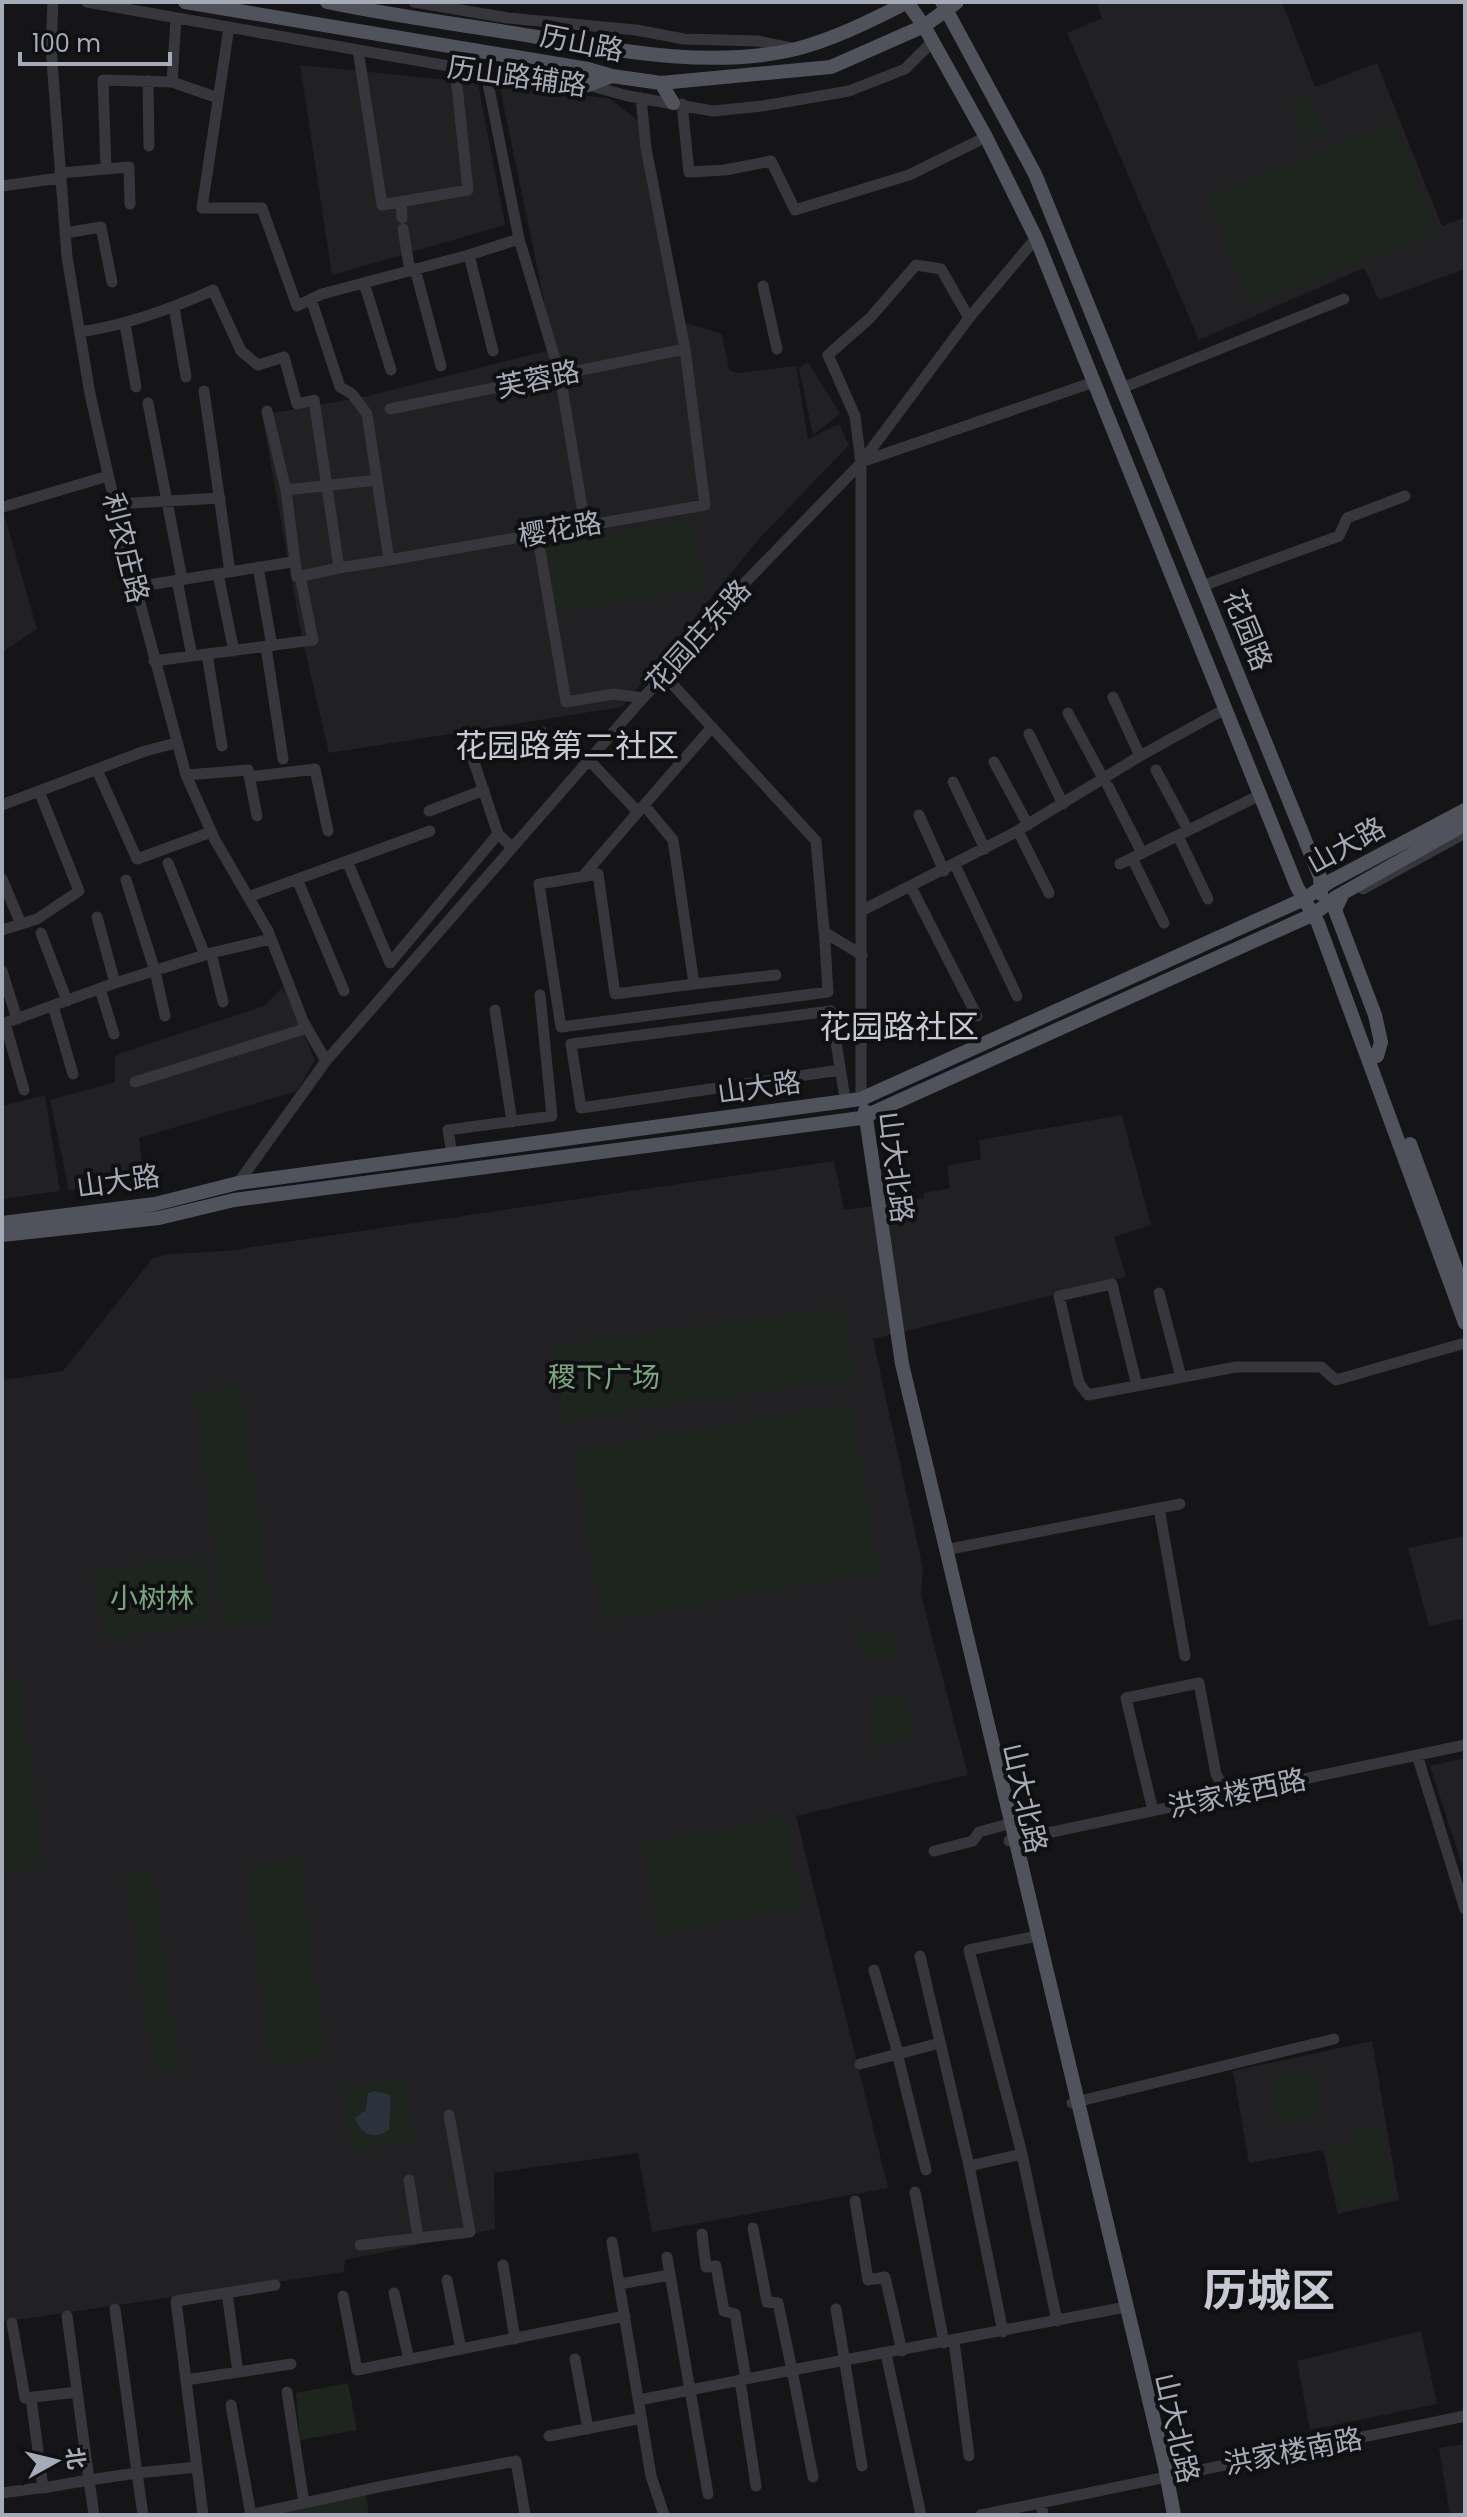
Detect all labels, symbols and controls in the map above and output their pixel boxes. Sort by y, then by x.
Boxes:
scale bar [20,16,170,66]
street label: 历山路 [537,16,627,71]
text: 100 m [32,27,101,60]
street label: 历山路辅路 [445,47,589,106]
street label: 芙蓉路 [493,352,583,407]
street label: 利农庄路 [93,489,158,607]
street label: 樱花路 [515,503,605,556]
street label: 花园庄东路 [637,571,760,701]
street label: 花园路 [1214,584,1281,676]
district label: 花园路第二社区 [455,723,679,768]
street label: 山大路 [1300,808,1392,883]
district label: 花园路社区 [819,1004,979,1049]
street label: 山大路 [715,1062,803,1113]
street label: 山大北路 [869,1109,922,1225]
street label: 山大路 [74,1156,162,1207]
park label: 稷下广场 [548,1358,660,1397]
park label: 小树林 [110,1579,194,1618]
street label: 山大北路 [993,1739,1056,1857]
street label: 洪家楼西路 [1165,1760,1310,1827]
district label: 历城区 [1203,2260,1335,2321]
street label: 山大北路 [1145,2369,1208,2487]
street label: 洪家楼南路 [1221,2419,1366,2484]
north arrow [16,2421,96,2501]
text: 北 [58,2445,92,2471]

